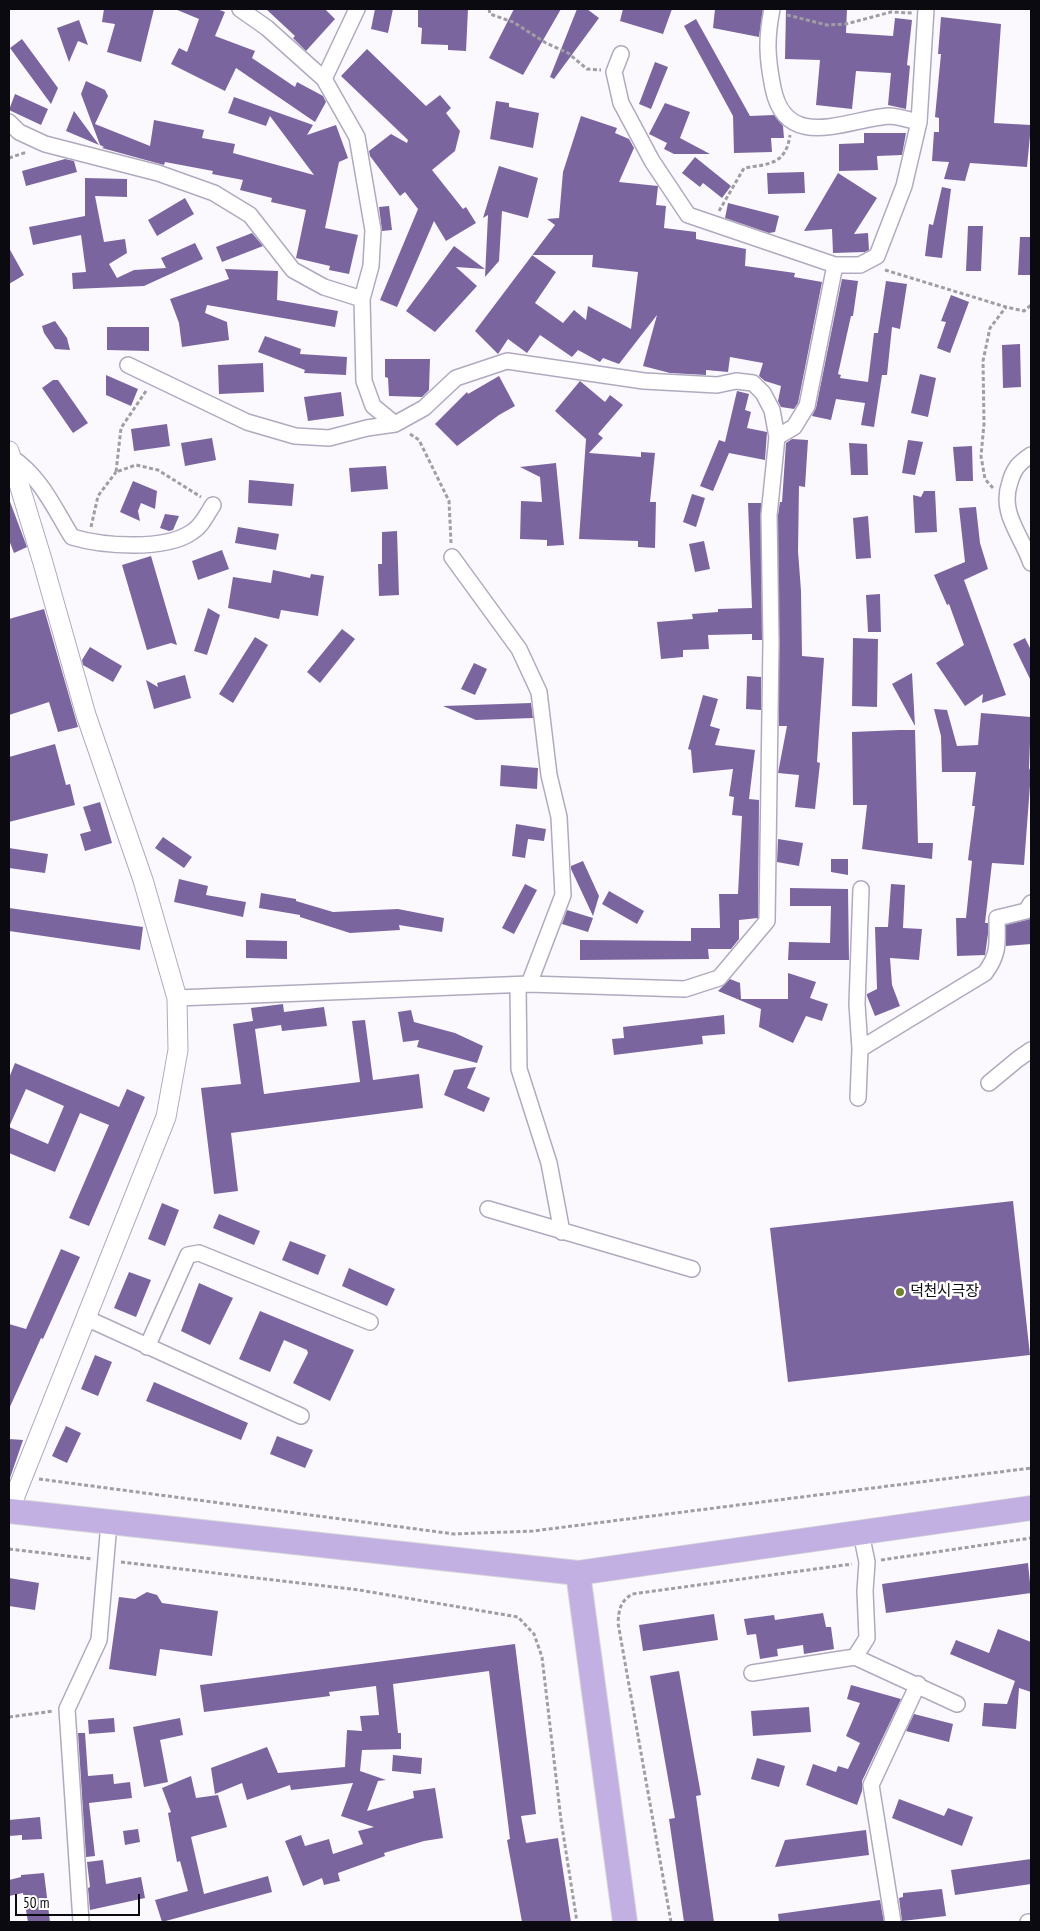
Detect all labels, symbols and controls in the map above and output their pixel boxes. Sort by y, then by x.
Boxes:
place label: 덕천시극장 [910,1283,979,1301]
marker: 덕천시극장 [894,1286,906,1298]
scale bar [18,1884,142,1916]
text: 50 m [23,1893,49,1912]

